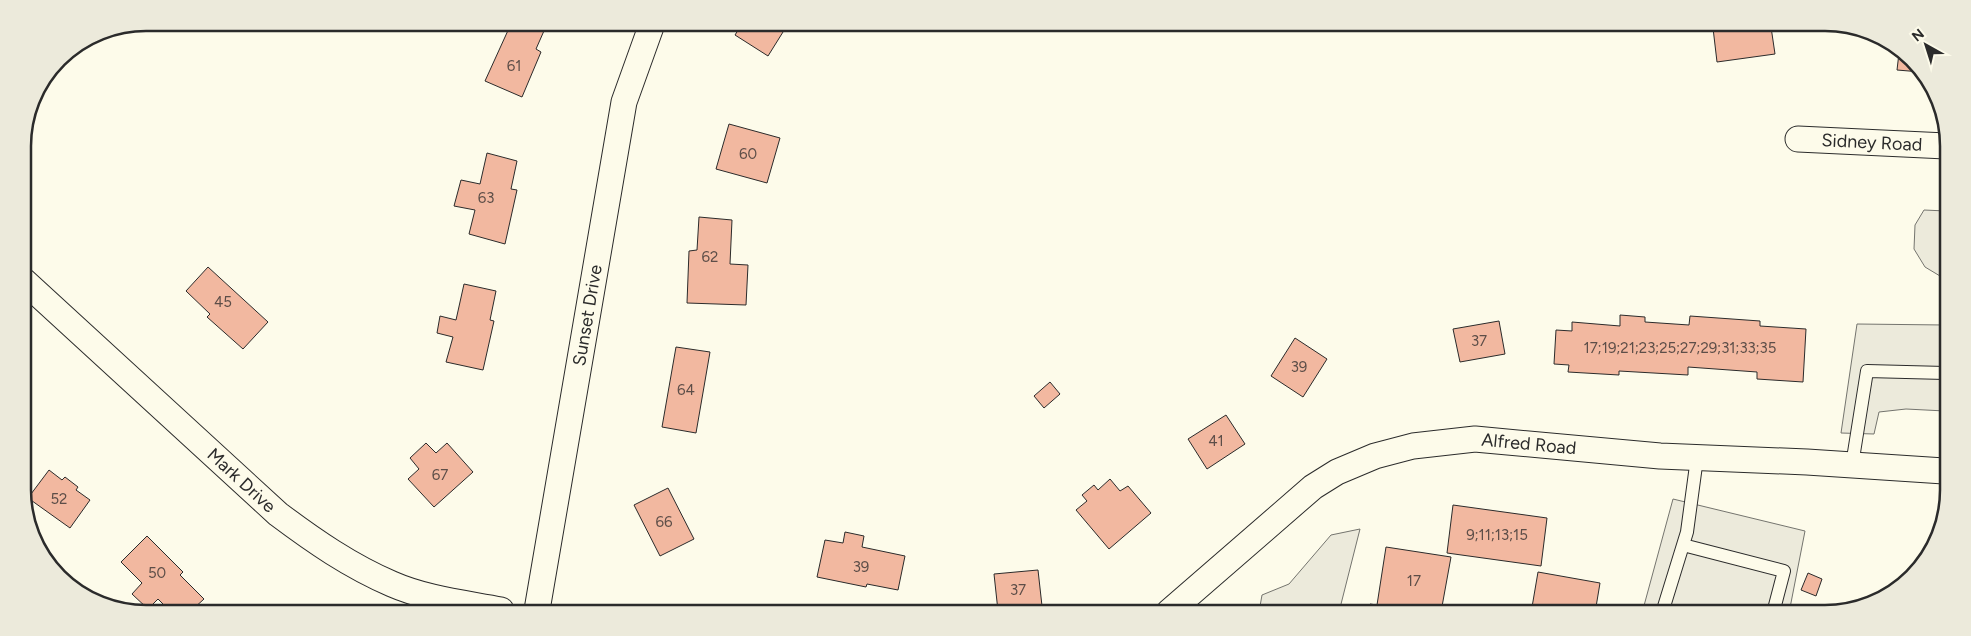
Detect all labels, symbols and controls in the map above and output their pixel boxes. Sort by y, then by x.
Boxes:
north arrow [1901,20,1951,70]
text: N [1909,25,1928,45]
house number: 61 [507,57,521,75]
street label: Sidney Road [1821,129,1923,156]
house number: 60 [739,145,757,163]
house number: 63 [478,189,494,207]
house number: 62 [702,248,718,266]
street label: Sunset Drive [568,263,607,368]
house number: 45 [214,293,232,311]
house number: 37 [1471,332,1487,350]
house number: 17;19;21;23;25;27;29;31;33;35 [1584,339,1776,357]
house number: 39 [1291,358,1307,376]
house number: 64 [677,381,695,399]
street label: Alfred Road [1480,429,1577,459]
house number: 41 [1208,432,1224,450]
street label: Mark Drive [203,443,280,517]
house number: 67 [432,466,448,484]
house number: 52 [50,490,68,508]
house number: 66 [656,513,673,531]
house number: 9;11;13;15 [1466,526,1528,544]
house number: 39 [853,558,869,576]
house number: 50 [148,564,166,582]
house number: 17 [1407,572,1421,590]
house number: 37 [1010,581,1026,599]

